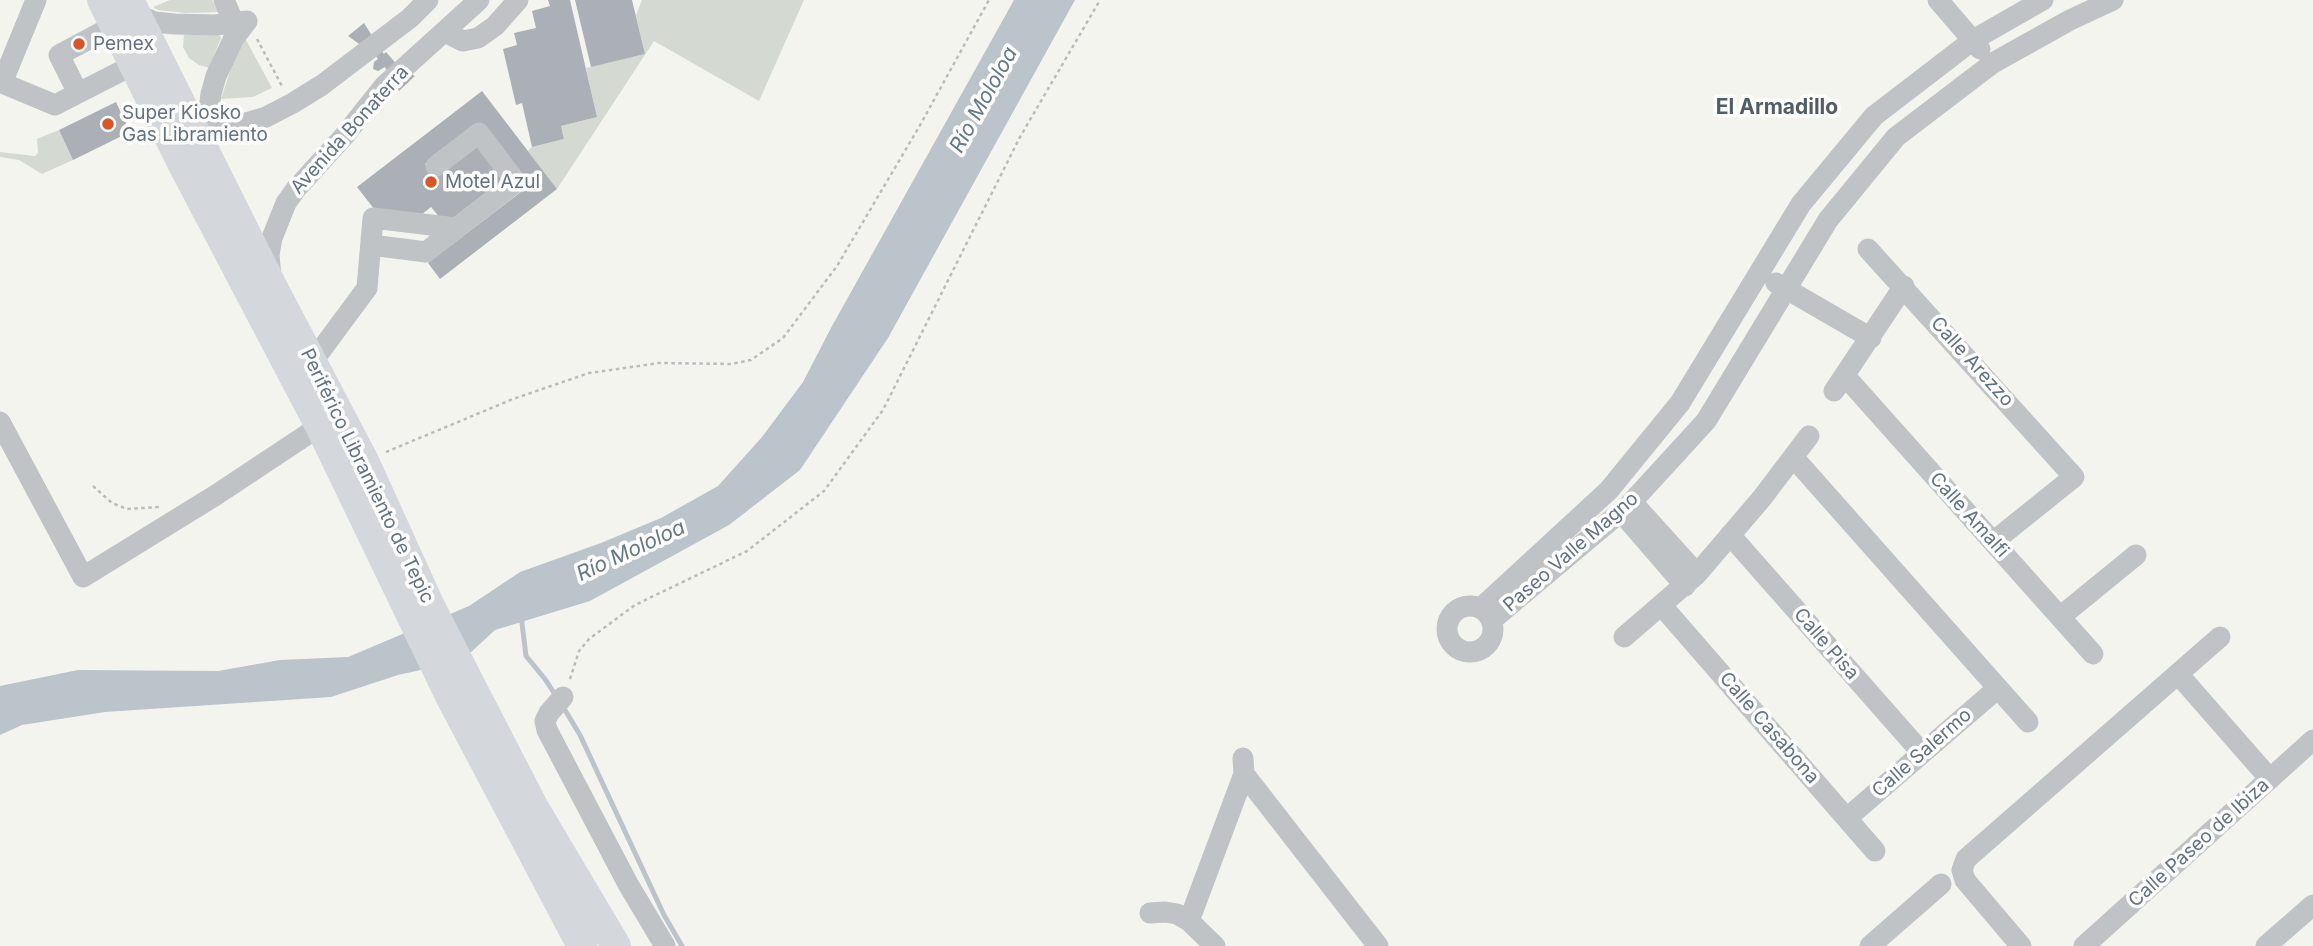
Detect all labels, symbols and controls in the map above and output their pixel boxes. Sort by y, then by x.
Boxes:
place label: Pemex [93,33,154,55]
marker: Pemex [71,36,87,52]
water label: Río Mololoa [945,43,1023,157]
street label: Avenida Bonaterra [286,61,414,199]
district label: El Armadillo [1716,95,1838,121]
place label: Super Kiosko Gas Libramiento [122,102,268,146]
marker: Super Kiosko Gas Libramiento [100,116,116,132]
place label: Motel Azul [445,171,540,193]
marker: Motel Azul [423,174,439,190]
street label: Calle Arezzo [1926,312,2018,412]
street label: Periférico Libramiento de Tepic [295,345,439,607]
street label: Calle Amalfi [1925,468,2013,562]
street label: Paseo Valle Magno [1499,487,1643,617]
water label: Río Mololoa [573,515,689,587]
street label: Calle Pisa [1789,603,1863,685]
street label: Calle Casabona [1714,668,1824,788]
street label: Calle Salermo [1868,704,1976,802]
street label: Calle Paseo de Ibiza [2124,774,2274,912]

